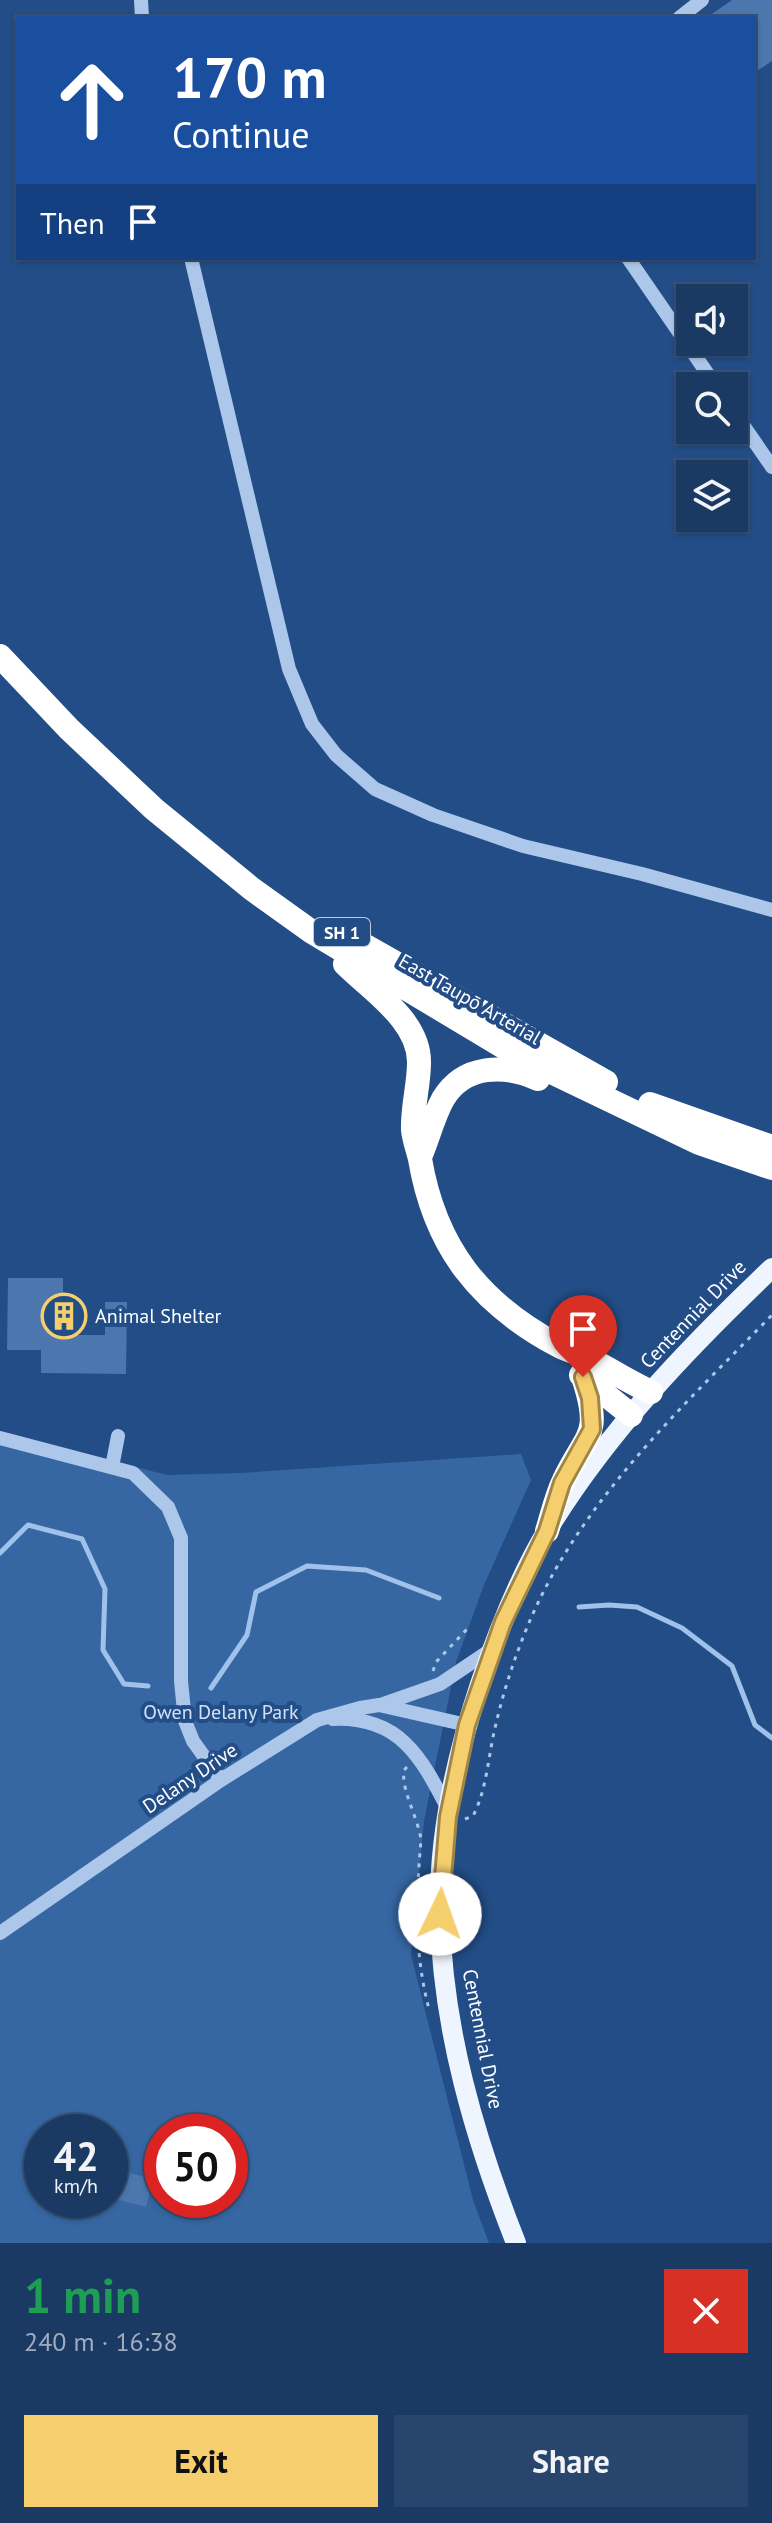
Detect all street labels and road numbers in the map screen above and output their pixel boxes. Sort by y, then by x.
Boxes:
road number: SH 1 [314,918,370,946]
street label: East Taupō Arterial [394,948,546,1050]
street label: Centennial Drive [634,1254,752,1374]
street label: Delany Drive [138,1737,242,1819]
street label: Centennial Drive [457,1967,509,2111]

